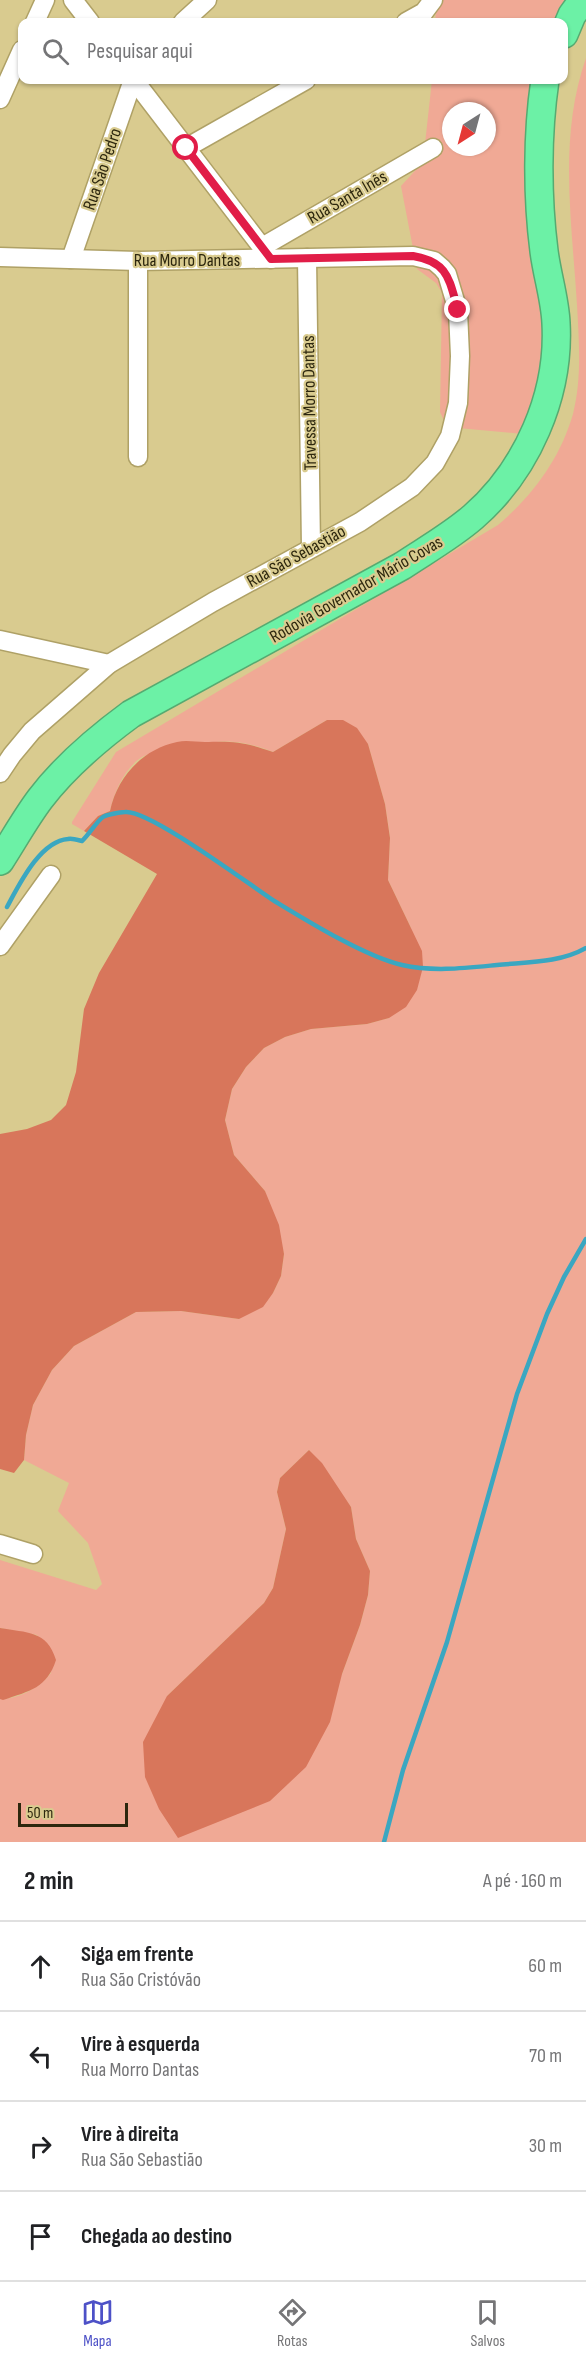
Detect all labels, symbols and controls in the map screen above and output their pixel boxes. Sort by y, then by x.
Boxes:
search box [18,18,568,84]
icon: search [39,35,72,68]
text: Pesquisar aqui [87,38,192,65]
north arrow [442,102,496,156]
street label: Rua São Pedro [79,125,126,213]
route start [172,134,198,160]
street label: Rua Santa Inês [304,166,391,229]
street label: Rua Morro Dantas [134,250,240,271]
route end [444,296,470,322]
street label: Travessa Morro Dantas [298,335,321,471]
street label: Rua São Sebastião [243,521,349,592]
street label: Rodovia Governador Mário Covas [266,531,446,648]
scale bar [18,1800,128,1828]
text: 50 m [27,1804,53,1823]
text: 2 min [24,1866,74,1897]
text: A pé · 160 m [483,1869,562,1893]
text: Siga em frente [81,1941,194,1968]
icon: ahead [24,1950,57,1983]
text: 60 m [528,1954,562,1978]
text: Rua São Cristóvão [81,1968,201,1992]
text: Vire à esquerda [81,2031,200,2058]
icon: left [24,2040,57,2073]
text: 70 m [529,2044,562,2068]
text: Rua Morro Dantas [81,2058,199,2082]
text: Vire à direita [81,2121,179,2148]
icon: right [24,2130,57,2163]
text: 30 m [529,2134,562,2158]
text: Rua São Sebastião [81,2148,203,2172]
icon: arrive [24,2220,57,2253]
text: Chegada ao destino [81,2223,232,2250]
tab: Mapa [81,2296,114,2351]
tab: Rotas [276,2296,309,2351]
tab: Salvos [471,2296,505,2351]

